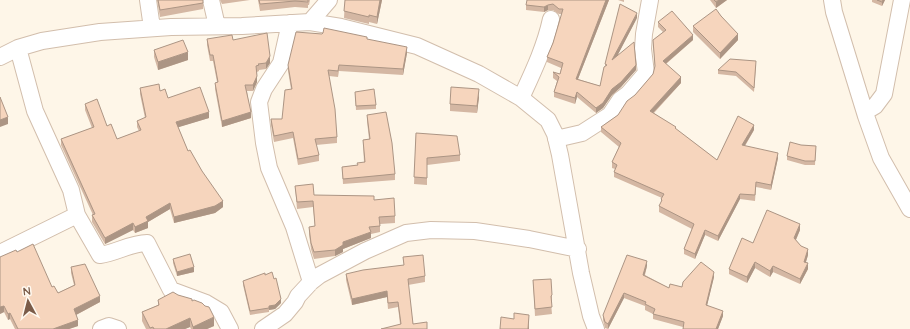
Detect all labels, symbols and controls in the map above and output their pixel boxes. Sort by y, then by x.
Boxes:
north arrow [8,281,48,321]
text: N [22,284,32,299]

